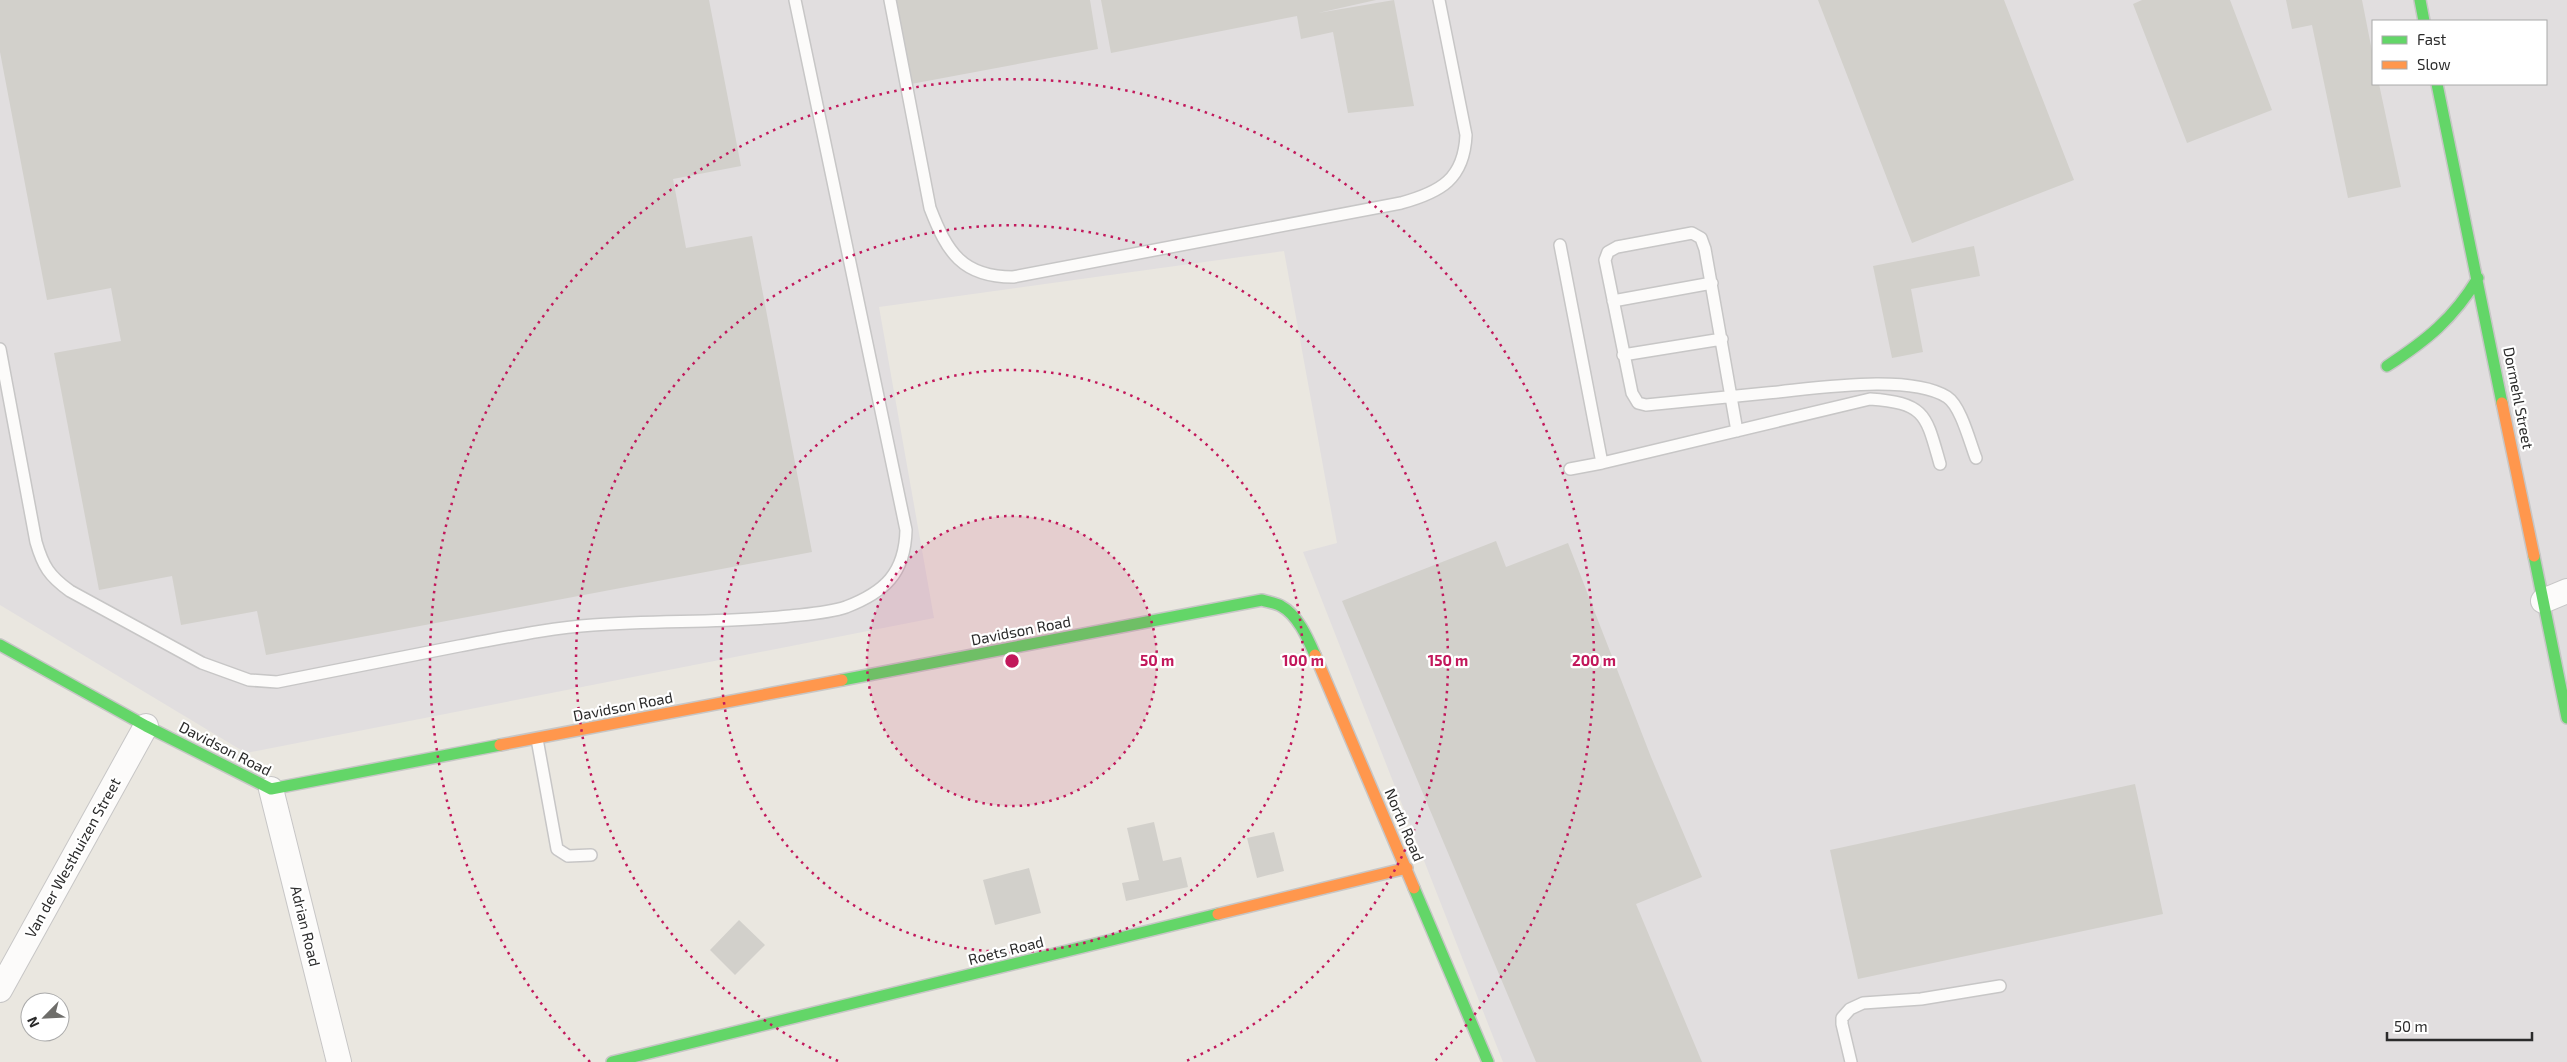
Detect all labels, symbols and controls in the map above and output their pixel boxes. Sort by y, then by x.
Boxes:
legend [2372,20,2547,85]
text: Fast [2417,30,2447,48]
text: Slow [2417,55,2451,73]
street label: Dormehl Street [2500,345,2538,451]
street label: Davidson Road [969,612,1072,649]
text: 50 m [1140,651,1174,669]
text: 100 m [1282,651,1324,669]
text: 150 m [1428,651,1468,669]
text: 200 m [1572,651,1616,669]
centre of rings [1003,652,1021,670]
street label: Davidson Road [571,688,674,725]
street label: Davidson Road [176,717,275,779]
street label: Van der Westhuizen Street [21,774,124,941]
street label: North Road [1382,785,1428,864]
street label: Adrian Road [287,884,325,968]
street label: Roets Road [966,932,1045,968]
north arrow [20,992,70,1042]
scale bar [2387,1010,2532,1042]
text: N [23,1014,42,1031]
text: 50 m [2394,1017,2428,1035]

